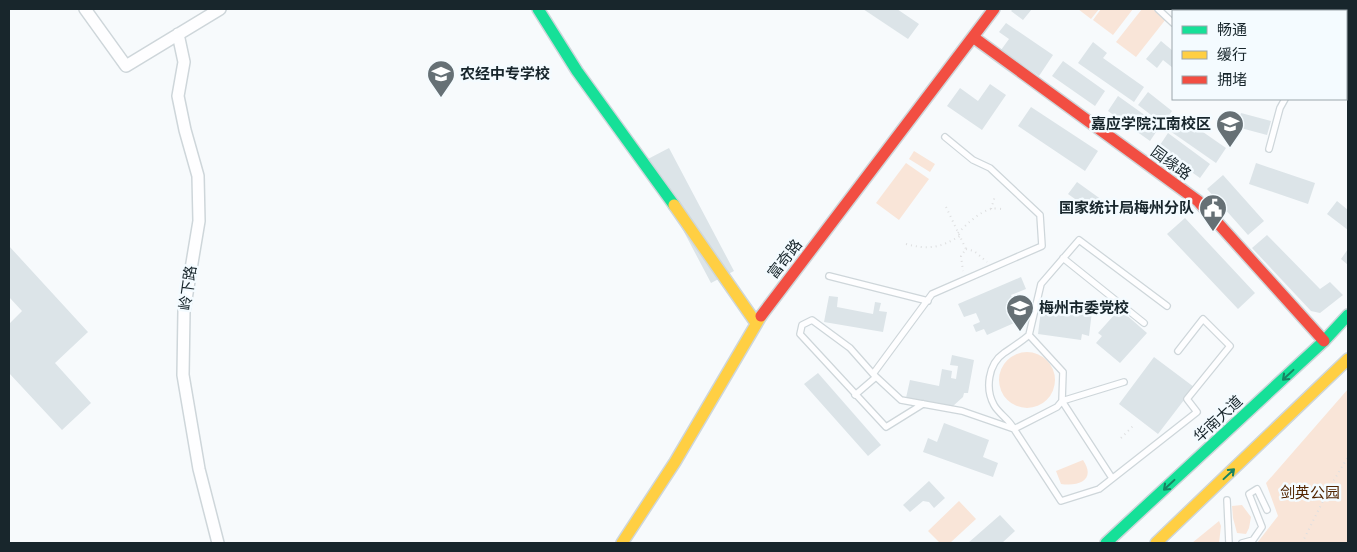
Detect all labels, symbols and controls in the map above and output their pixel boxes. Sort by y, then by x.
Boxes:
legend [1172,10,1347,100]
text: 畅通 [1217,21,1247,39]
text: 缓行 [1217,46,1247,64]
school or university icon: 农经中专学校 [426,59,456,98]
place label: 农经中专学校 [460,65,550,83]
text: 拥堵 [1217,71,1247,89]
school or university icon: 嘉应学院江南校区 [1215,109,1245,148]
place label: 嘉应学院江南校区 [1091,115,1211,133]
street label: 园缘路 [1148,142,1194,184]
public building icon: 国家统计局梅州分队 [1198,193,1228,232]
place label: 国家统计局梅州分队 [1059,199,1194,217]
street label: 富奇路 [764,236,806,282]
street label: 岭下路 [176,264,200,312]
school or university icon: 梅州市委党校 [1005,293,1035,332]
place label: 梅州市委党校 [1039,299,1129,317]
one-way arrow [1282,369,1295,381]
street label: 华南大道 [1190,392,1246,446]
one-way arrow [1223,468,1236,480]
one-way arrow [1162,479,1175,491]
park label: 剑英公园 [1280,484,1340,502]

